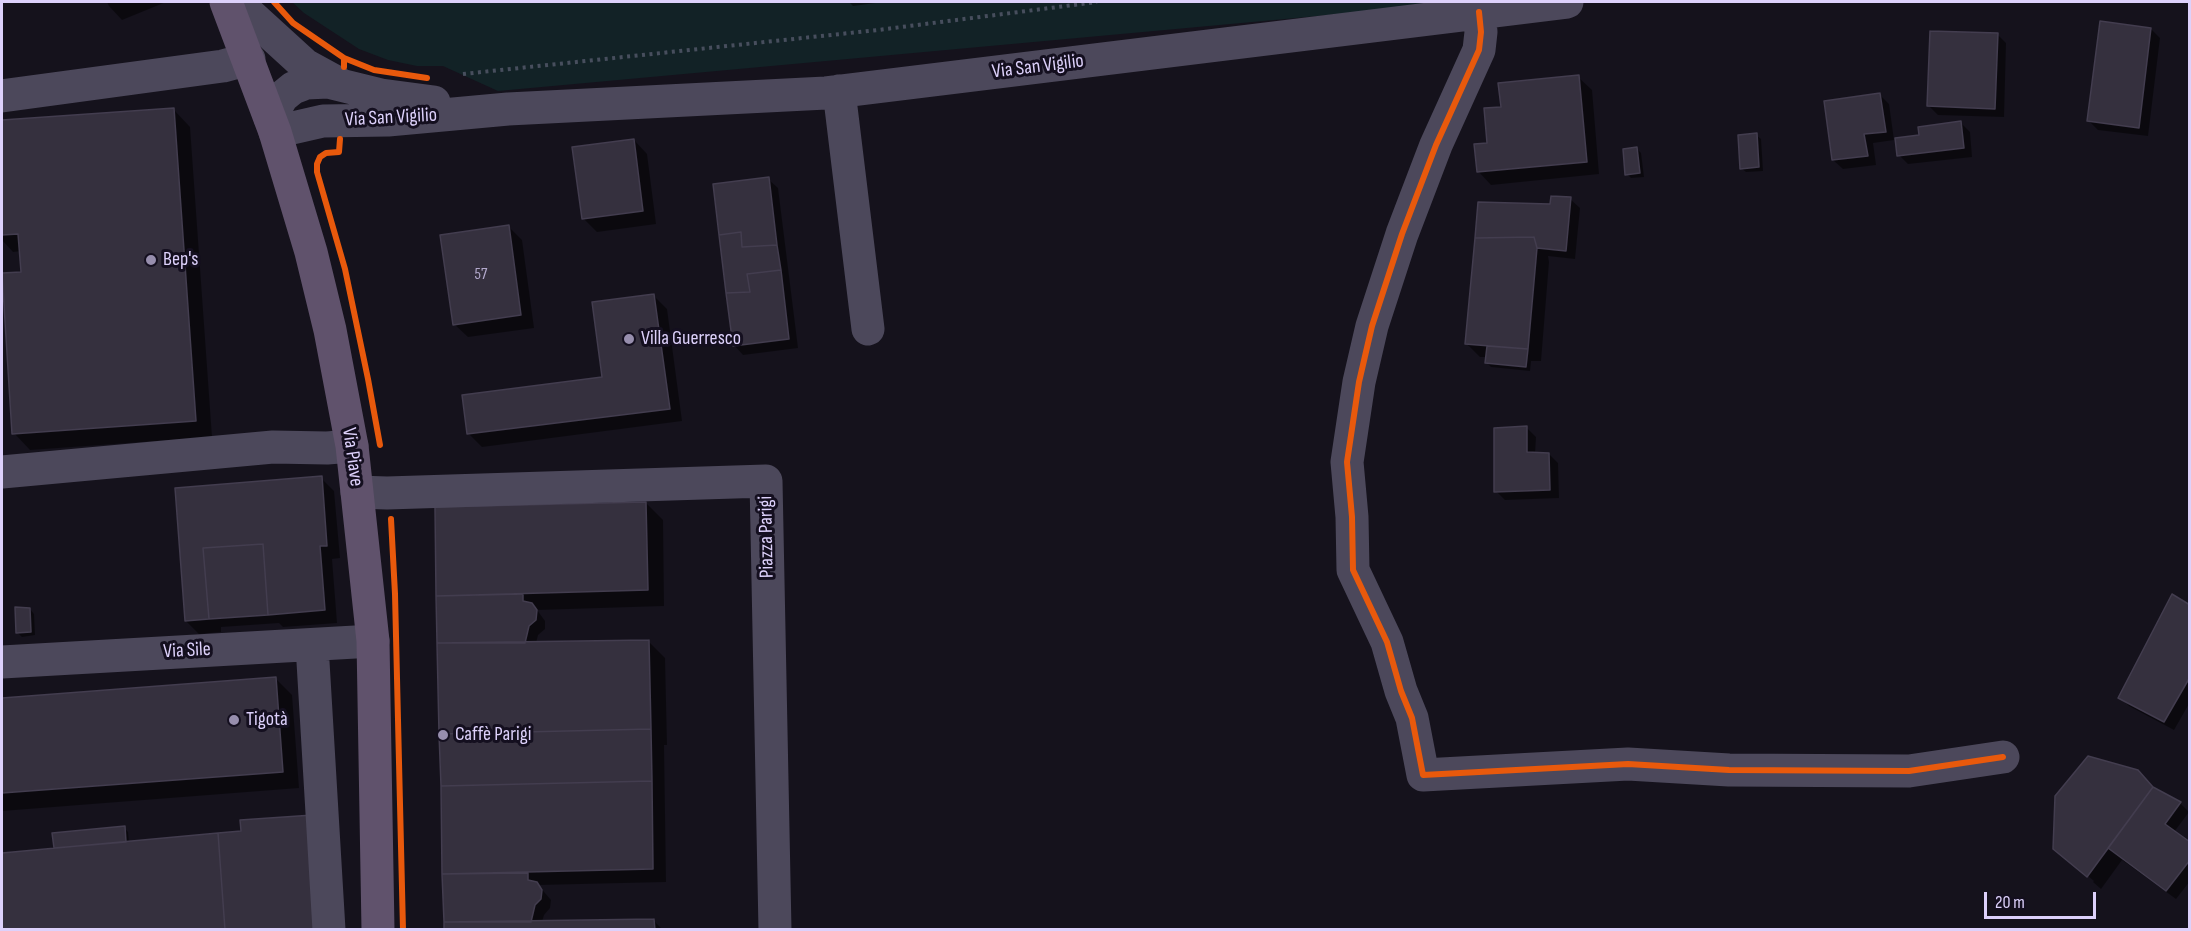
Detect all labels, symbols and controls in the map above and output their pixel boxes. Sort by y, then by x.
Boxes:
street label: Via San Vigilio [991,49,1085,85]
street label: Via San Vigilio [344,104,438,132]
place label: Bep's [163,248,199,272]
marker: Bep's [144,253,158,267]
house number: 57 [475,265,487,285]
place label: Villa Guerresco [641,327,741,351]
marker: Villa Guerresco [622,332,636,346]
street label: Via Piave [336,426,368,488]
street label: Piazza Parigi [754,496,780,578]
street label: Via Sile [163,638,211,664]
place label: Tigotà [246,708,288,732]
marker: Tigotà [227,713,241,727]
place label: Caffè Parigi [455,723,531,747]
marker: Caffè Parigi [436,728,450,742]
scale bar [1987,880,2100,918]
text: 20 m [1995,892,2025,913]

